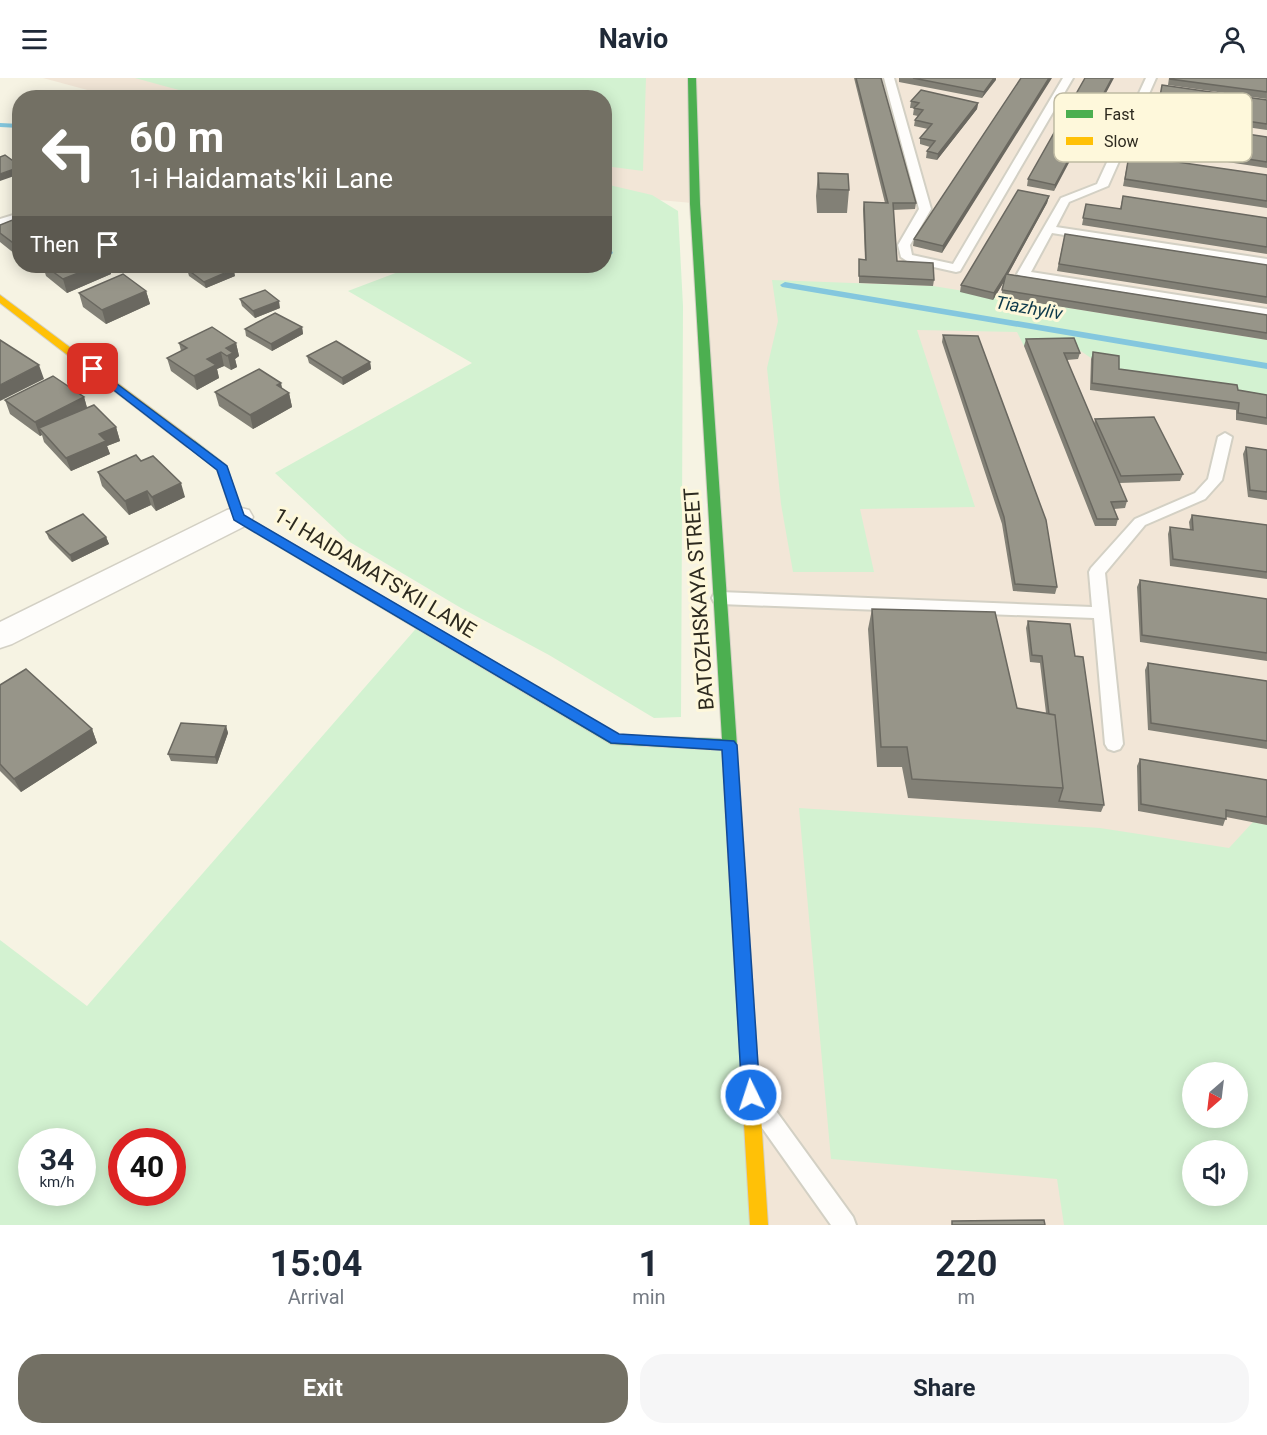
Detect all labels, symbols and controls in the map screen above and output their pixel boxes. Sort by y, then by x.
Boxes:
icon: menu [18,23,51,56]
text: Navio [599,23,668,55]
icon: person [1216,23,1249,56]
legend [1054,93,1252,162]
text: Fast [1104,105,1135,124]
text: 60 m [129,113,224,162]
icon: left [30,114,108,192]
text: Slow [1104,132,1139,151]
text: 1-i Haidamats'kii Lane [129,163,393,195]
icon: arrive [91,228,124,261]
text: Then [30,232,79,257]
water label: Tiazhyliv [994,291,1065,324]
pin [67,343,118,394]
icon: arrive [76,352,109,385]
street label: BATOZHSKAYA STREET [679,486,719,711]
street label: 1-I HAIDAMATS'KII LANE [270,503,481,643]
north arrow [1182,1062,1248,1128]
map controls [1182,1062,1248,1206]
position arrow [719,1063,783,1127]
speed limit sign: 40 [108,1128,186,1206]
button: sound [1182,1140,1248,1206]
text: 34 [40,1142,74,1177]
text: km/h [39,1173,75,1191]
text: 15:04 [270,1243,362,1285]
text: 1 [639,1243,659,1285]
text: 220 [935,1243,997,1285]
text: Arrival [288,1285,344,1309]
text: min [632,1285,666,1309]
text: m [958,1285,975,1309]
button: Exit [18,1354,628,1423]
button: Share [640,1354,1249,1423]

